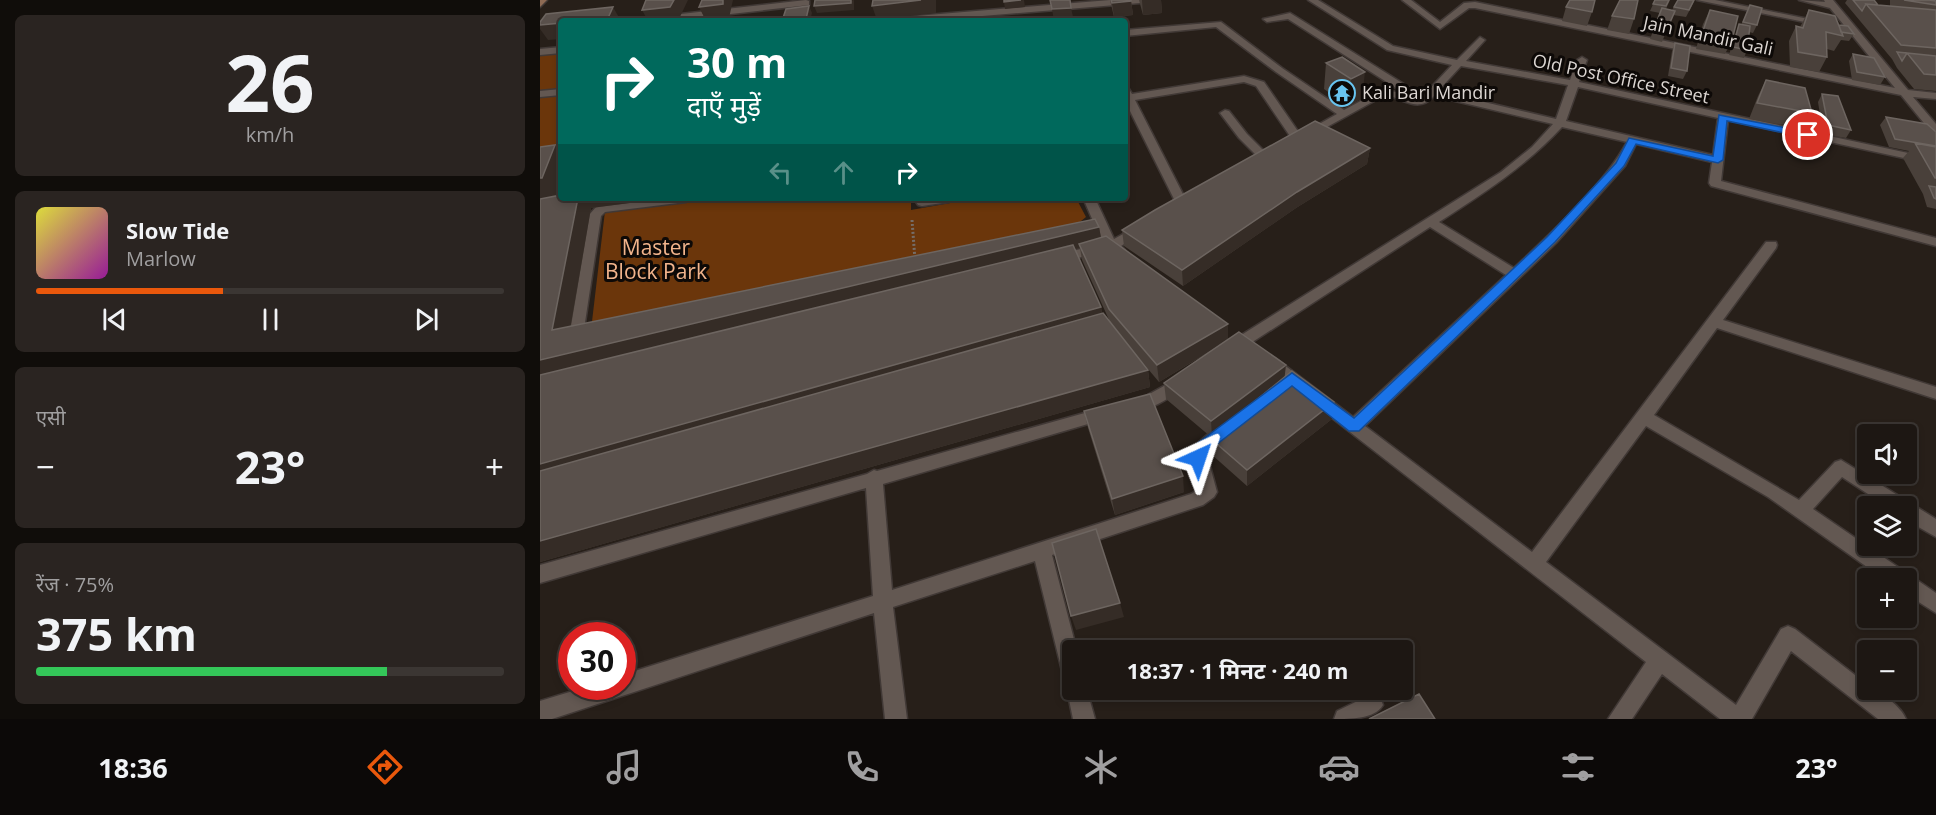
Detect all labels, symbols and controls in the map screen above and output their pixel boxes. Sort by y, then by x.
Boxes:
street label: Jain Mandir Gali [1639,9,1775,60]
text: 26 [225,29,315,135]
text: 30 m [687,33,787,90]
icon: right [588,42,666,120]
street label: Old Post Office Street [1531,48,1712,108]
temple icon: Kali Bari Mandir [1327,78,1357,108]
place label: Kali Bari Mandir [1362,80,1496,104]
text: दाएँ मुड़ें [687,87,761,124]
pin [1782,109,1833,160]
icon: arrive [1791,118,1824,151]
text: km/h [246,121,294,148]
icon: left [764,156,797,189]
icon: ahead [827,156,860,189]
icon: right [890,156,923,189]
text: Slow Tide [126,215,229,245]
park label: Master Block Park [605,233,707,285]
text: Marlow [126,245,196,272]
icon: previous [98,303,131,336]
icon: pause [254,303,287,336]
icon: next [410,303,443,336]
text: एसी [36,404,66,431]
map controls [1857,424,1917,700]
button: sound [1857,424,1917,484]
position arrow [1166,426,1230,490]
text: 23° [235,436,305,497]
text: − [36,444,55,489]
text: + [485,444,504,489]
button: layers [1857,496,1917,556]
button: + [1857,568,1917,628]
text: रेंज · 75% [36,571,114,598]
text: 375 km [36,603,197,664]
speed limit sign: 30 [558,622,636,700]
button: − [1857,640,1917,700]
text: 18:37 · 1 मिनट · 240 m [1127,655,1348,685]
icon: directions [364,746,406,788]
icon: music [603,746,645,788]
icon: phone [841,746,883,788]
icon: climate [1080,746,1122,788]
icon: car [1318,746,1360,788]
icon: filters [1557,746,1599,788]
text: 18:36 [98,749,168,786]
text: 23° [1795,749,1838,786]

